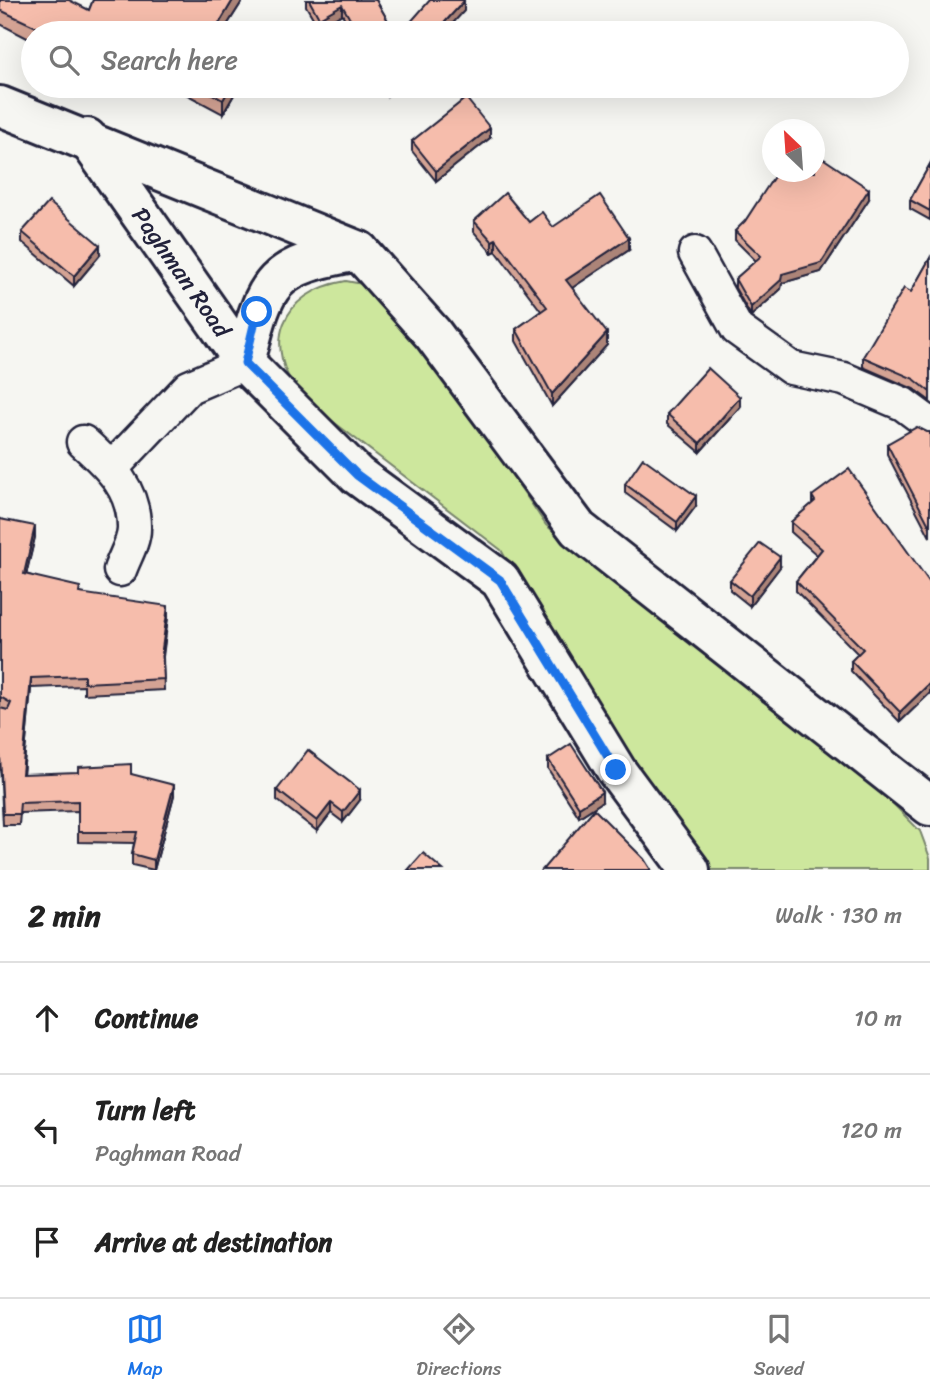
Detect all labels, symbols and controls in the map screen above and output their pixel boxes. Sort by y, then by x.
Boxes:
search box [21,21,909,98]
text: Search here [101,37,238,83]
icon: search [45,41,83,79]
north arrow [762,119,825,182]
street label: Paghman Road [120,198,243,348]
route start [241,296,272,327]
route end [600,754,631,785]
text: 2 min [28,889,101,943]
text: Walk · 130 m [775,895,902,936]
text: Continue [95,995,198,1041]
text: 10 m [854,998,902,1039]
icon: ahead [28,999,66,1037]
text: Turn left [95,1087,195,1133]
text: 120 m [841,1110,902,1151]
icon: left [28,1111,66,1149]
text: Paghman Road [95,1133,241,1174]
text: Arrive at destination [95,1219,332,1265]
icon: arrive [28,1223,66,1261]
tab: Map [126,1310,164,1385]
tab: Directions [416,1310,502,1385]
tab: Saved [754,1310,804,1385]

